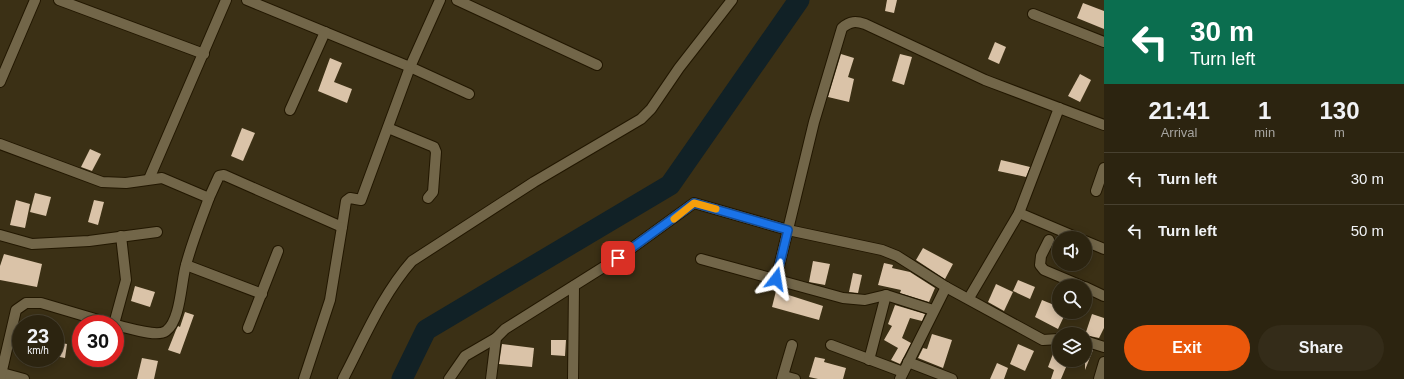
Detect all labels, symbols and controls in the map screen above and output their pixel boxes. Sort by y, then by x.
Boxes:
icon: left [1124,16,1176,68]
text: 30 m [1190,16,1254,47]
text: Turn left [1190,49,1255,69]
text: 21:41 [1148,97,1210,124]
text: 1 [1258,97,1271,124]
text: 130 [1320,97,1360,124]
text: Arrival [1161,125,1198,140]
text: min [1254,125,1275,140]
text: m [1334,125,1345,140]
icon: left [1124,168,1146,190]
text: Turn left [1158,170,1217,187]
text: 30 m [1351,170,1384,187]
icon: left [1124,220,1146,242]
text: Turn left [1158,222,1217,239]
text: 50 m [1351,222,1384,239]
map controls [1052,231,1092,367]
button: sound [1052,231,1092,271]
pin [601,241,635,275]
icon: arrive [607,247,629,269]
position arrow [755,258,797,300]
button: search [1052,279,1092,319]
speed limit sign: 30 [72,315,124,367]
text: 23 [27,325,49,347]
button: Exit [1124,325,1250,371]
button: Share [1258,325,1384,371]
button: layers [1052,327,1092,367]
text: km/h [27,345,49,356]

